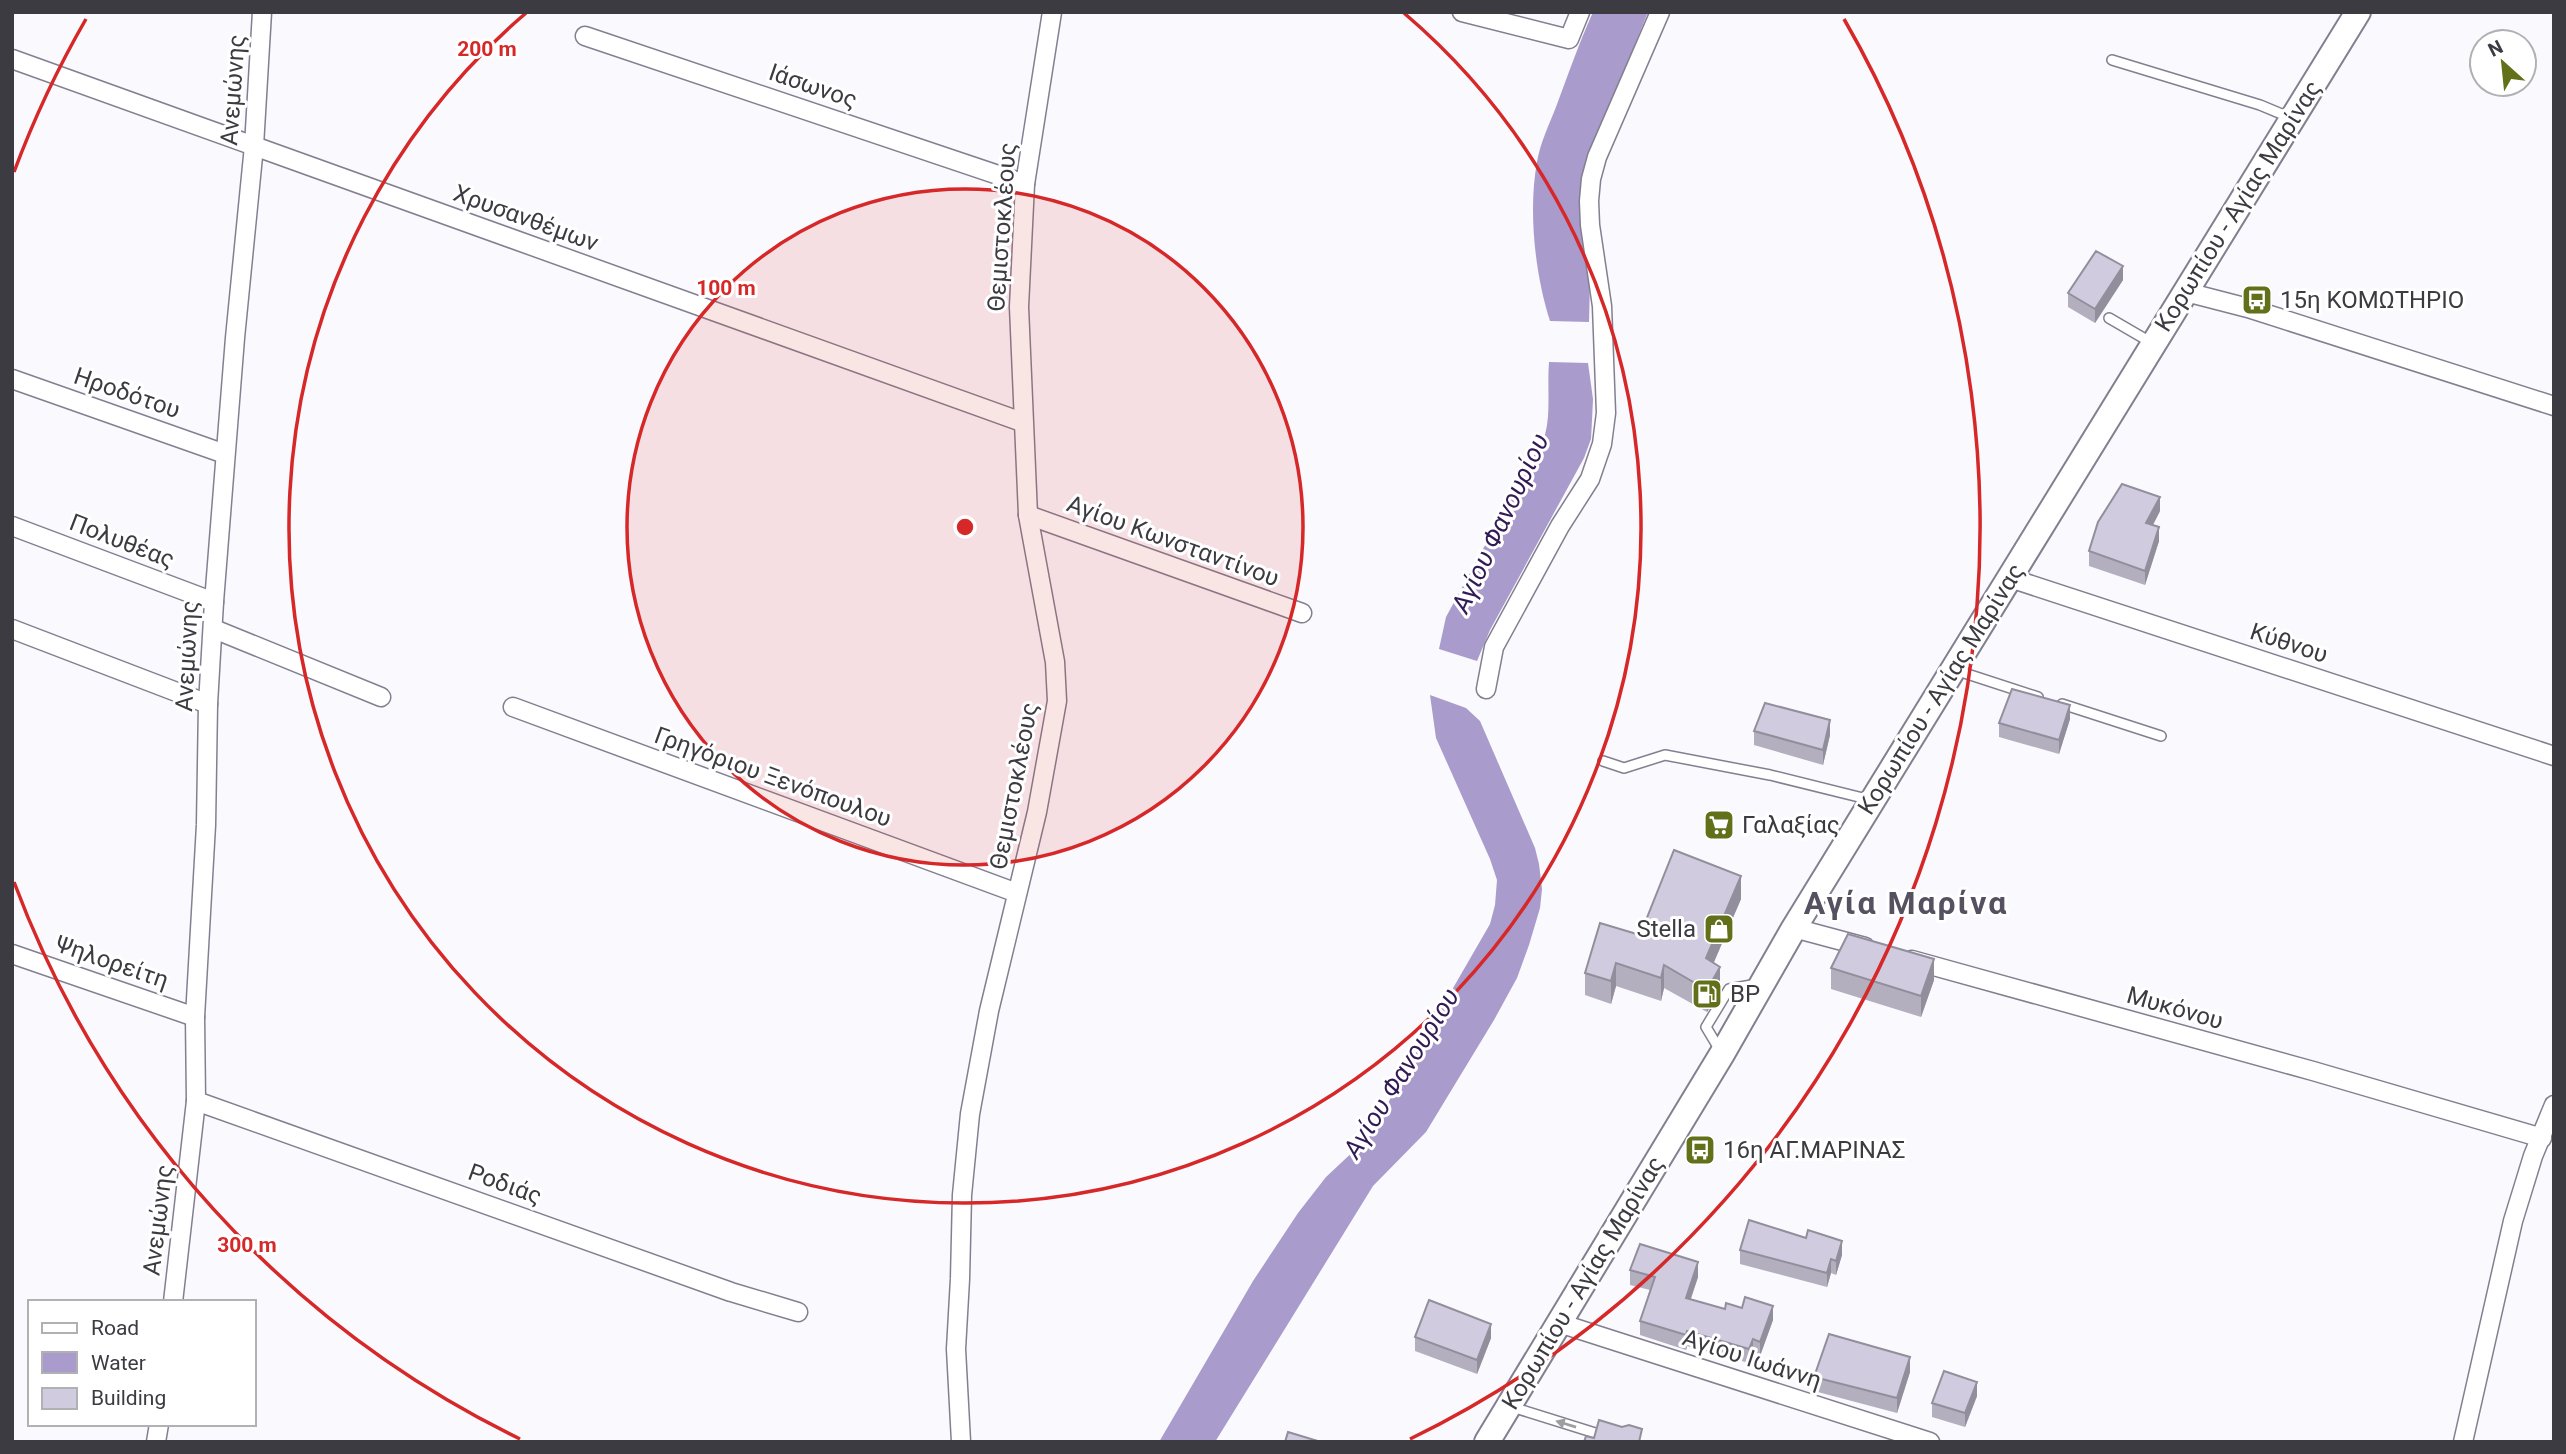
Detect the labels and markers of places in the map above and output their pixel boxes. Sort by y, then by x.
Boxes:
bus stop icon: 15η ΚΟΜΩΤΗΡΙΟ [2240,283,2274,317]
place label: 15η ΚΟΜΩΤΗΡΙΟ [2280,286,2464,314]
centre of rings [953,515,977,539]
supermarket icon: Γαλαξίας [1702,808,1736,842]
place label: Γαλαξίας [1742,811,1840,839]
shop icon: Stella [1702,912,1736,946]
place label: Stella [1636,915,1696,943]
fuel station icon: BP [1690,977,1724,1011]
place label: BP [1730,980,1760,1008]
bus stop icon: 16η ΑΓ.ΜΑΡΙΝΑΣ [1683,1133,1717,1167]
place label: 16η ΑΓ.ΜΑΡΙΝΑΣ [1723,1136,1905,1164]

